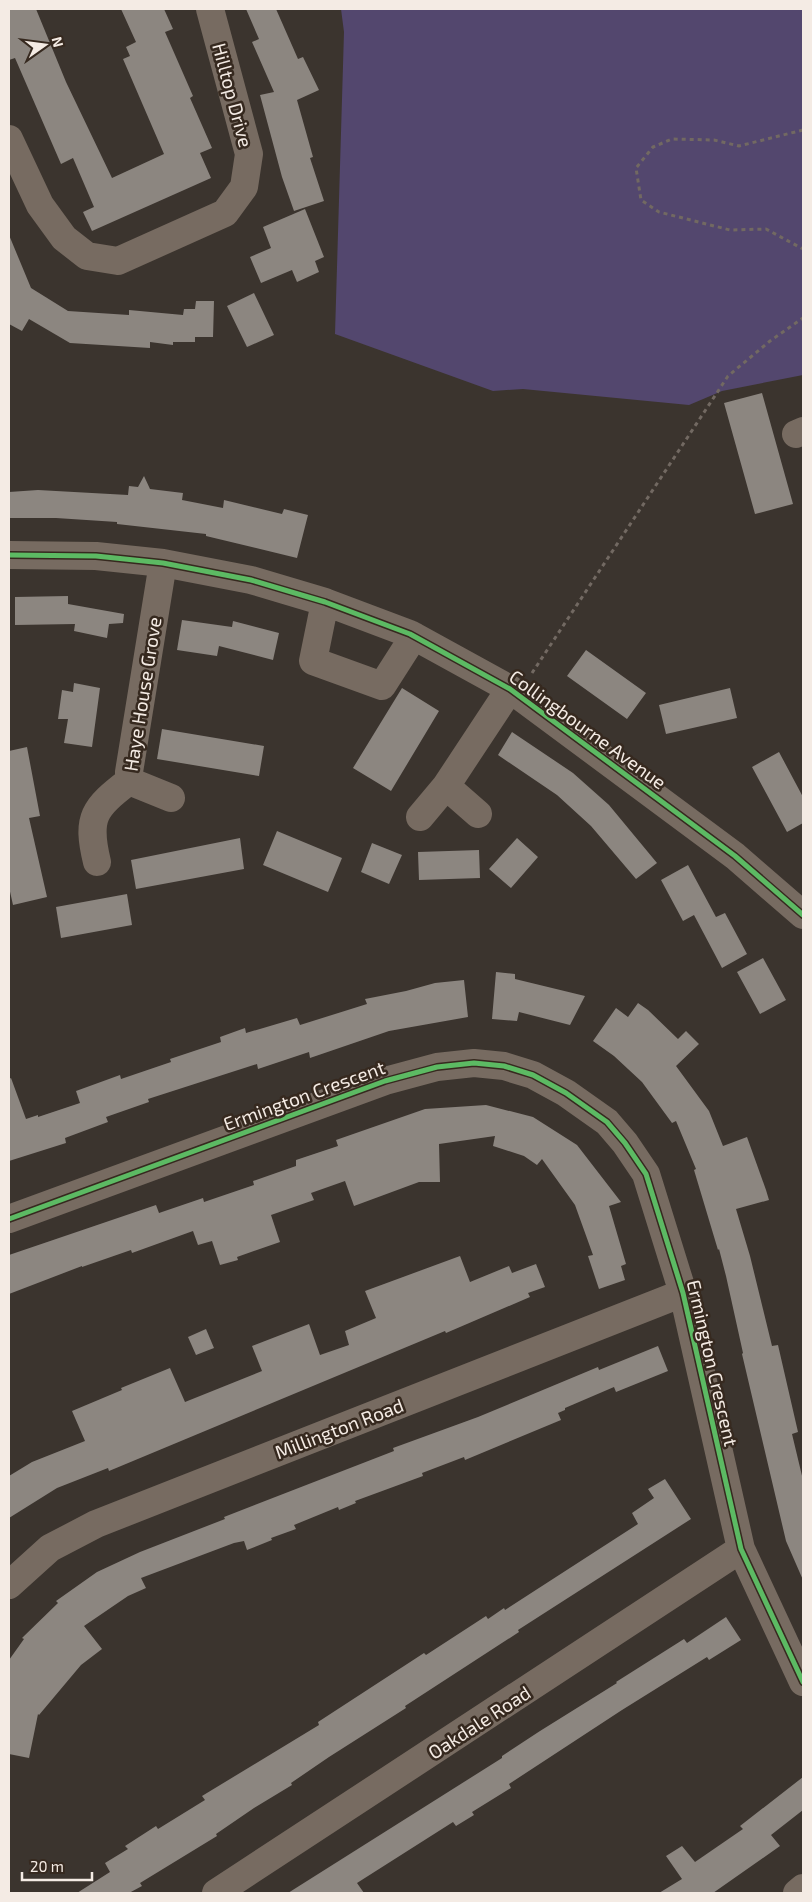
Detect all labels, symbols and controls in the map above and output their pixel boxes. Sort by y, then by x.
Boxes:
north arrow [20,20,70,70]
text: N [49,35,68,49]
street label: Hilltop Drive [208,40,258,150]
street label: Haye House Grove [118,615,166,773]
street label: Collingbourne Avenue [505,664,671,794]
street label: Ermington Crescent [220,1055,388,1135]
street label: Ermington Crescent [683,1277,743,1449]
street label: Millington Road [271,1393,407,1463]
street label: Oakdale Road [423,1680,535,1764]
scale bar [22,1850,92,1882]
text: 20 m [30,1857,64,1875]

